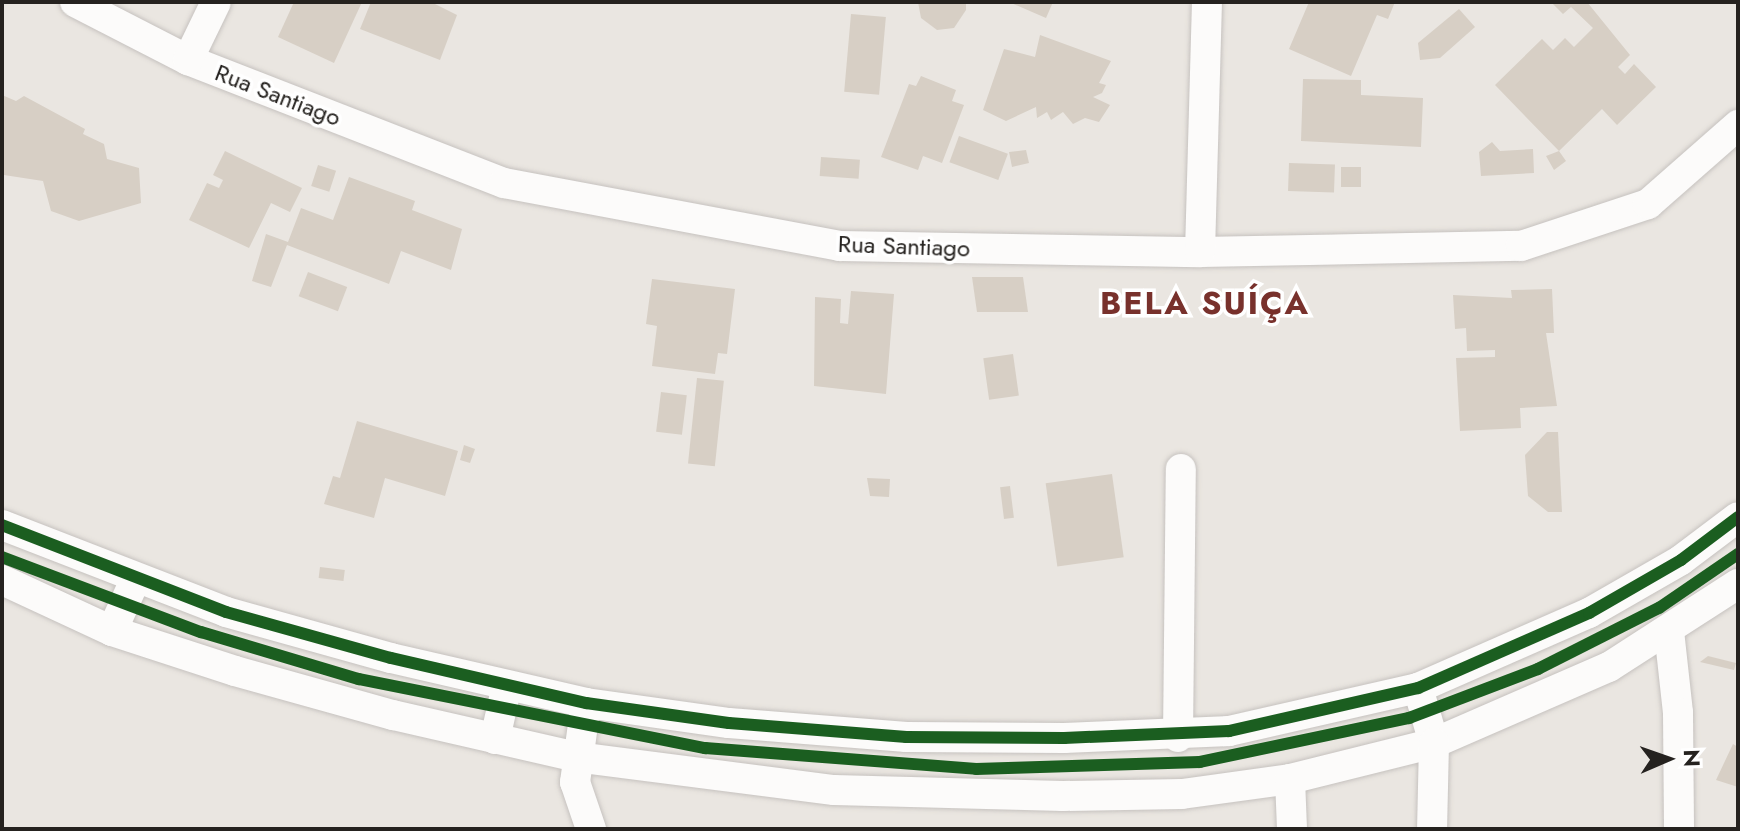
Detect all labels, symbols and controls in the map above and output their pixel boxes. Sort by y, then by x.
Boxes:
street label: Rua Santiago [211,58,345,132]
street label: Rua Santiago [837,229,971,263]
district label: BELA SUÍÇA [1100,284,1310,322]
north arrow [1628,719,1708,799]
text: N [1676,749,1708,767]

